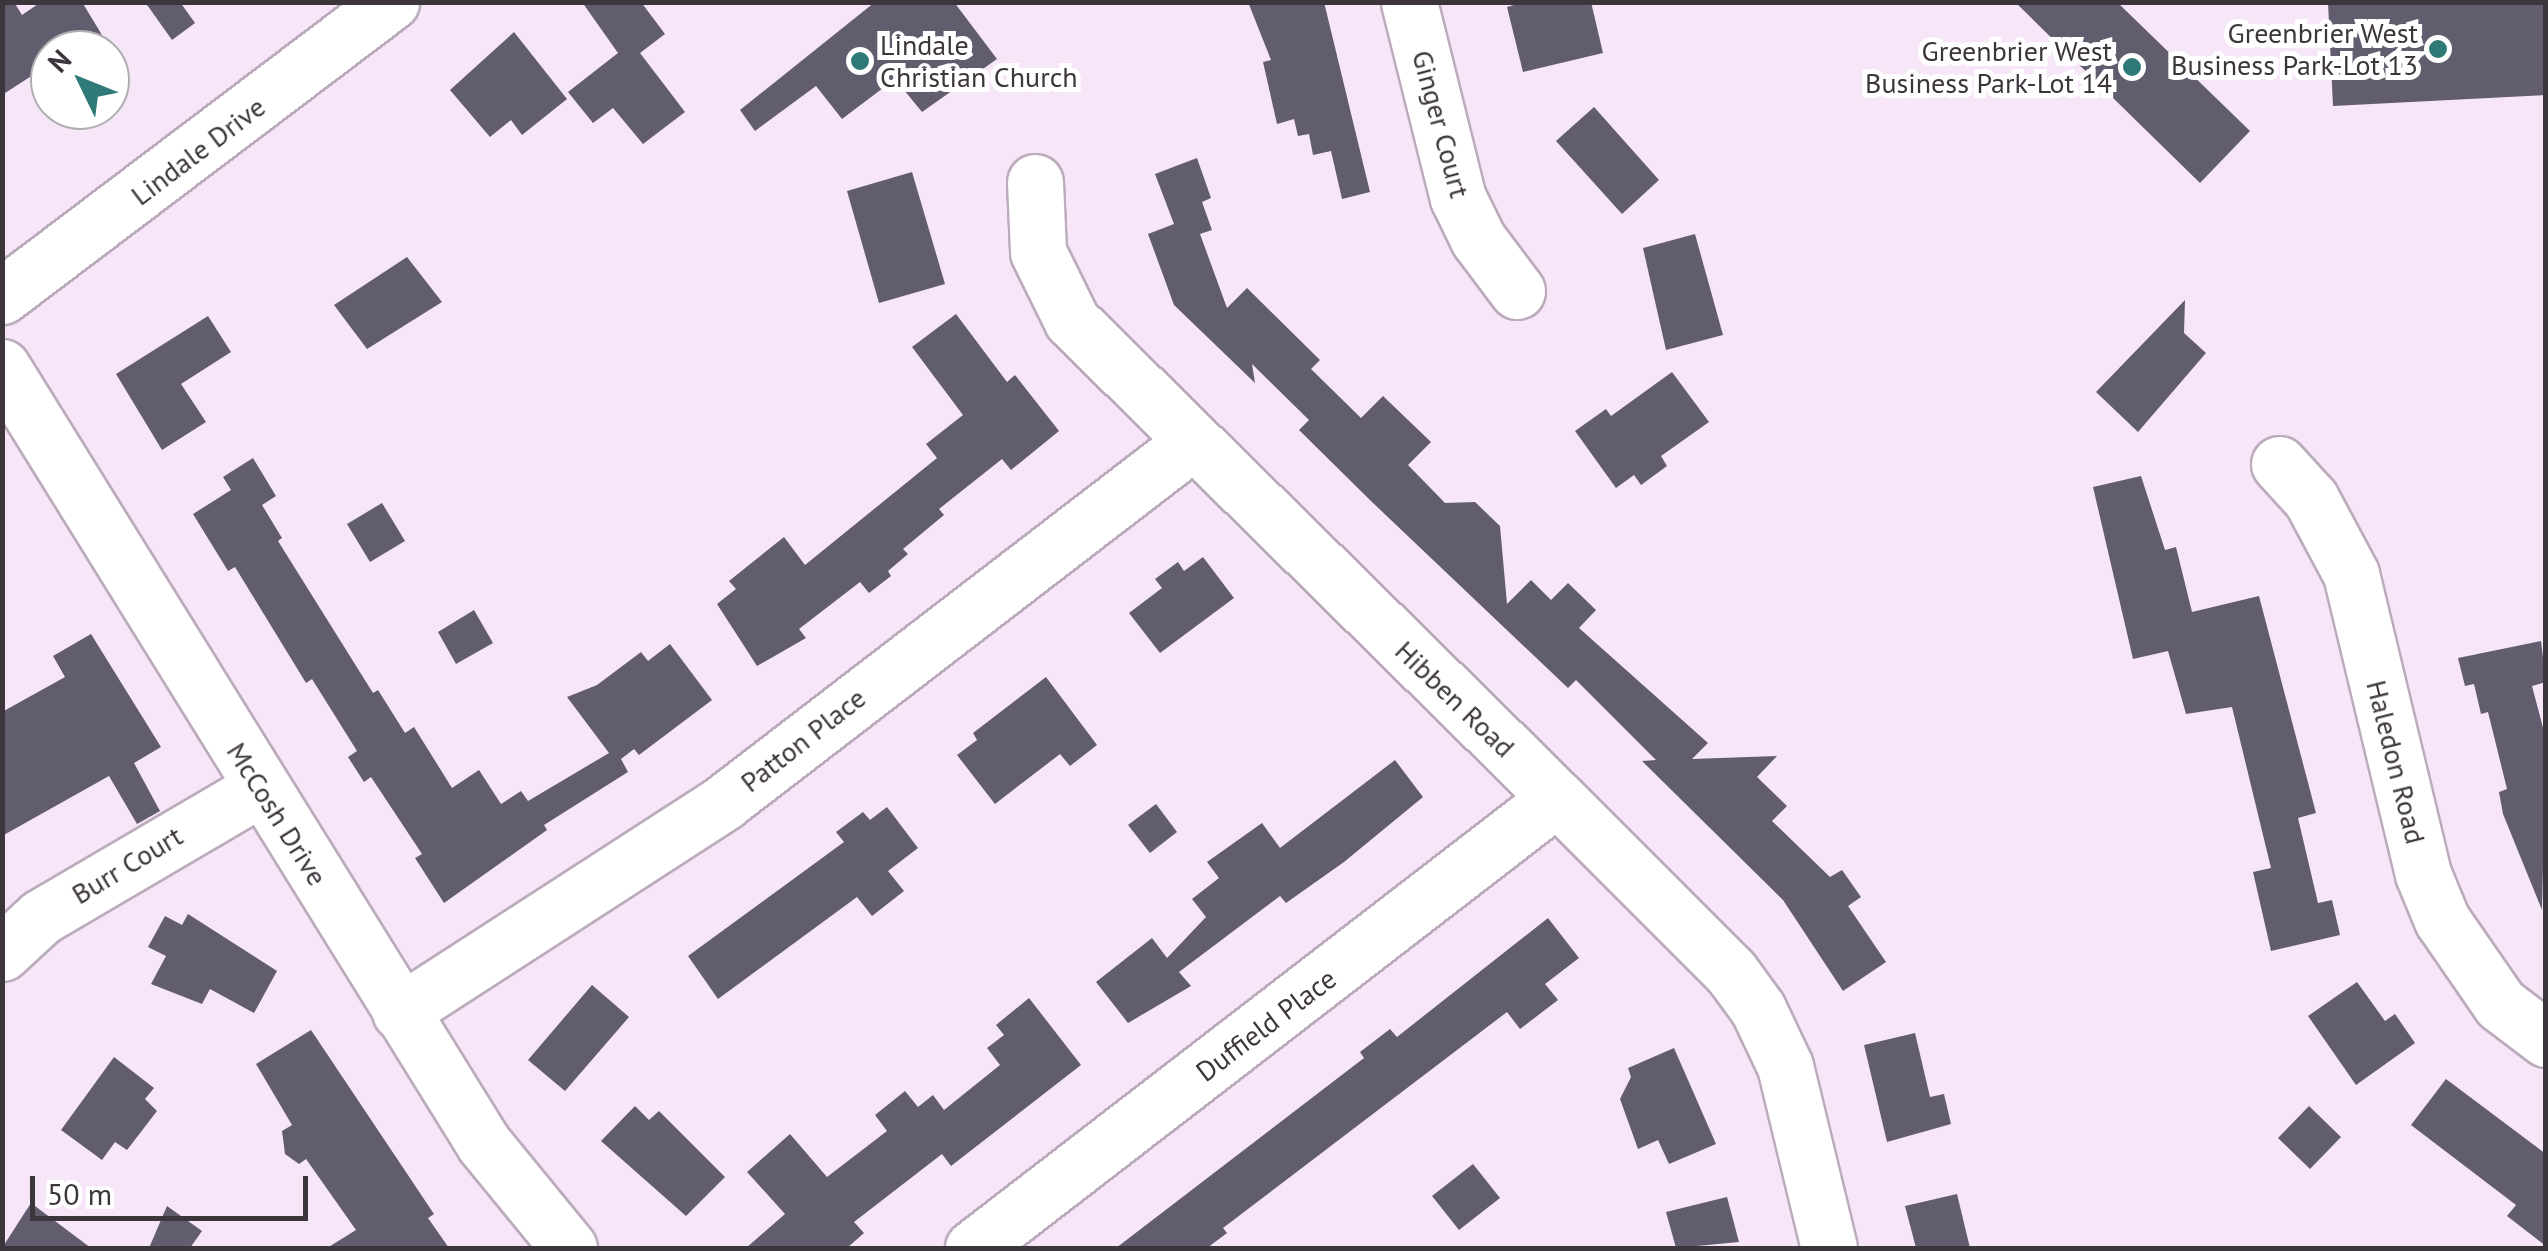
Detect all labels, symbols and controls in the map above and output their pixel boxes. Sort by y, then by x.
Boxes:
place label: Greenbrier West Business Park-Lot 13 [2171,16,2418,82]
place label: Lindale Christian Church [880,28,1078,94]
north arrow [30,30,130,130]
place label: Greenbrier West Business Park-Lot 14 [1865,34,2112,100]
marker: Greenbrier West Business Park-Lot 13 [2427,38,2449,60]
text: N [39,41,79,80]
street label: Ginger Court [1405,47,1477,201]
marker: Lindale Christian Church [849,50,871,72]
marker: Greenbrier West Business Park-Lot 14 [2121,56,2143,78]
street label: Lindale Drive [124,90,272,212]
street label: Hibben Road [1388,634,1522,764]
street label: Haledon Road [2359,677,2433,847]
street label: Patton Place [734,681,872,799]
street label: McCosh Drive [220,736,334,892]
street label: Burr Court [66,819,188,911]
street label: Duffield Place [1189,962,1343,1088]
scale bar [35,1156,312,1218]
text: 50 m [47,1174,112,1213]

